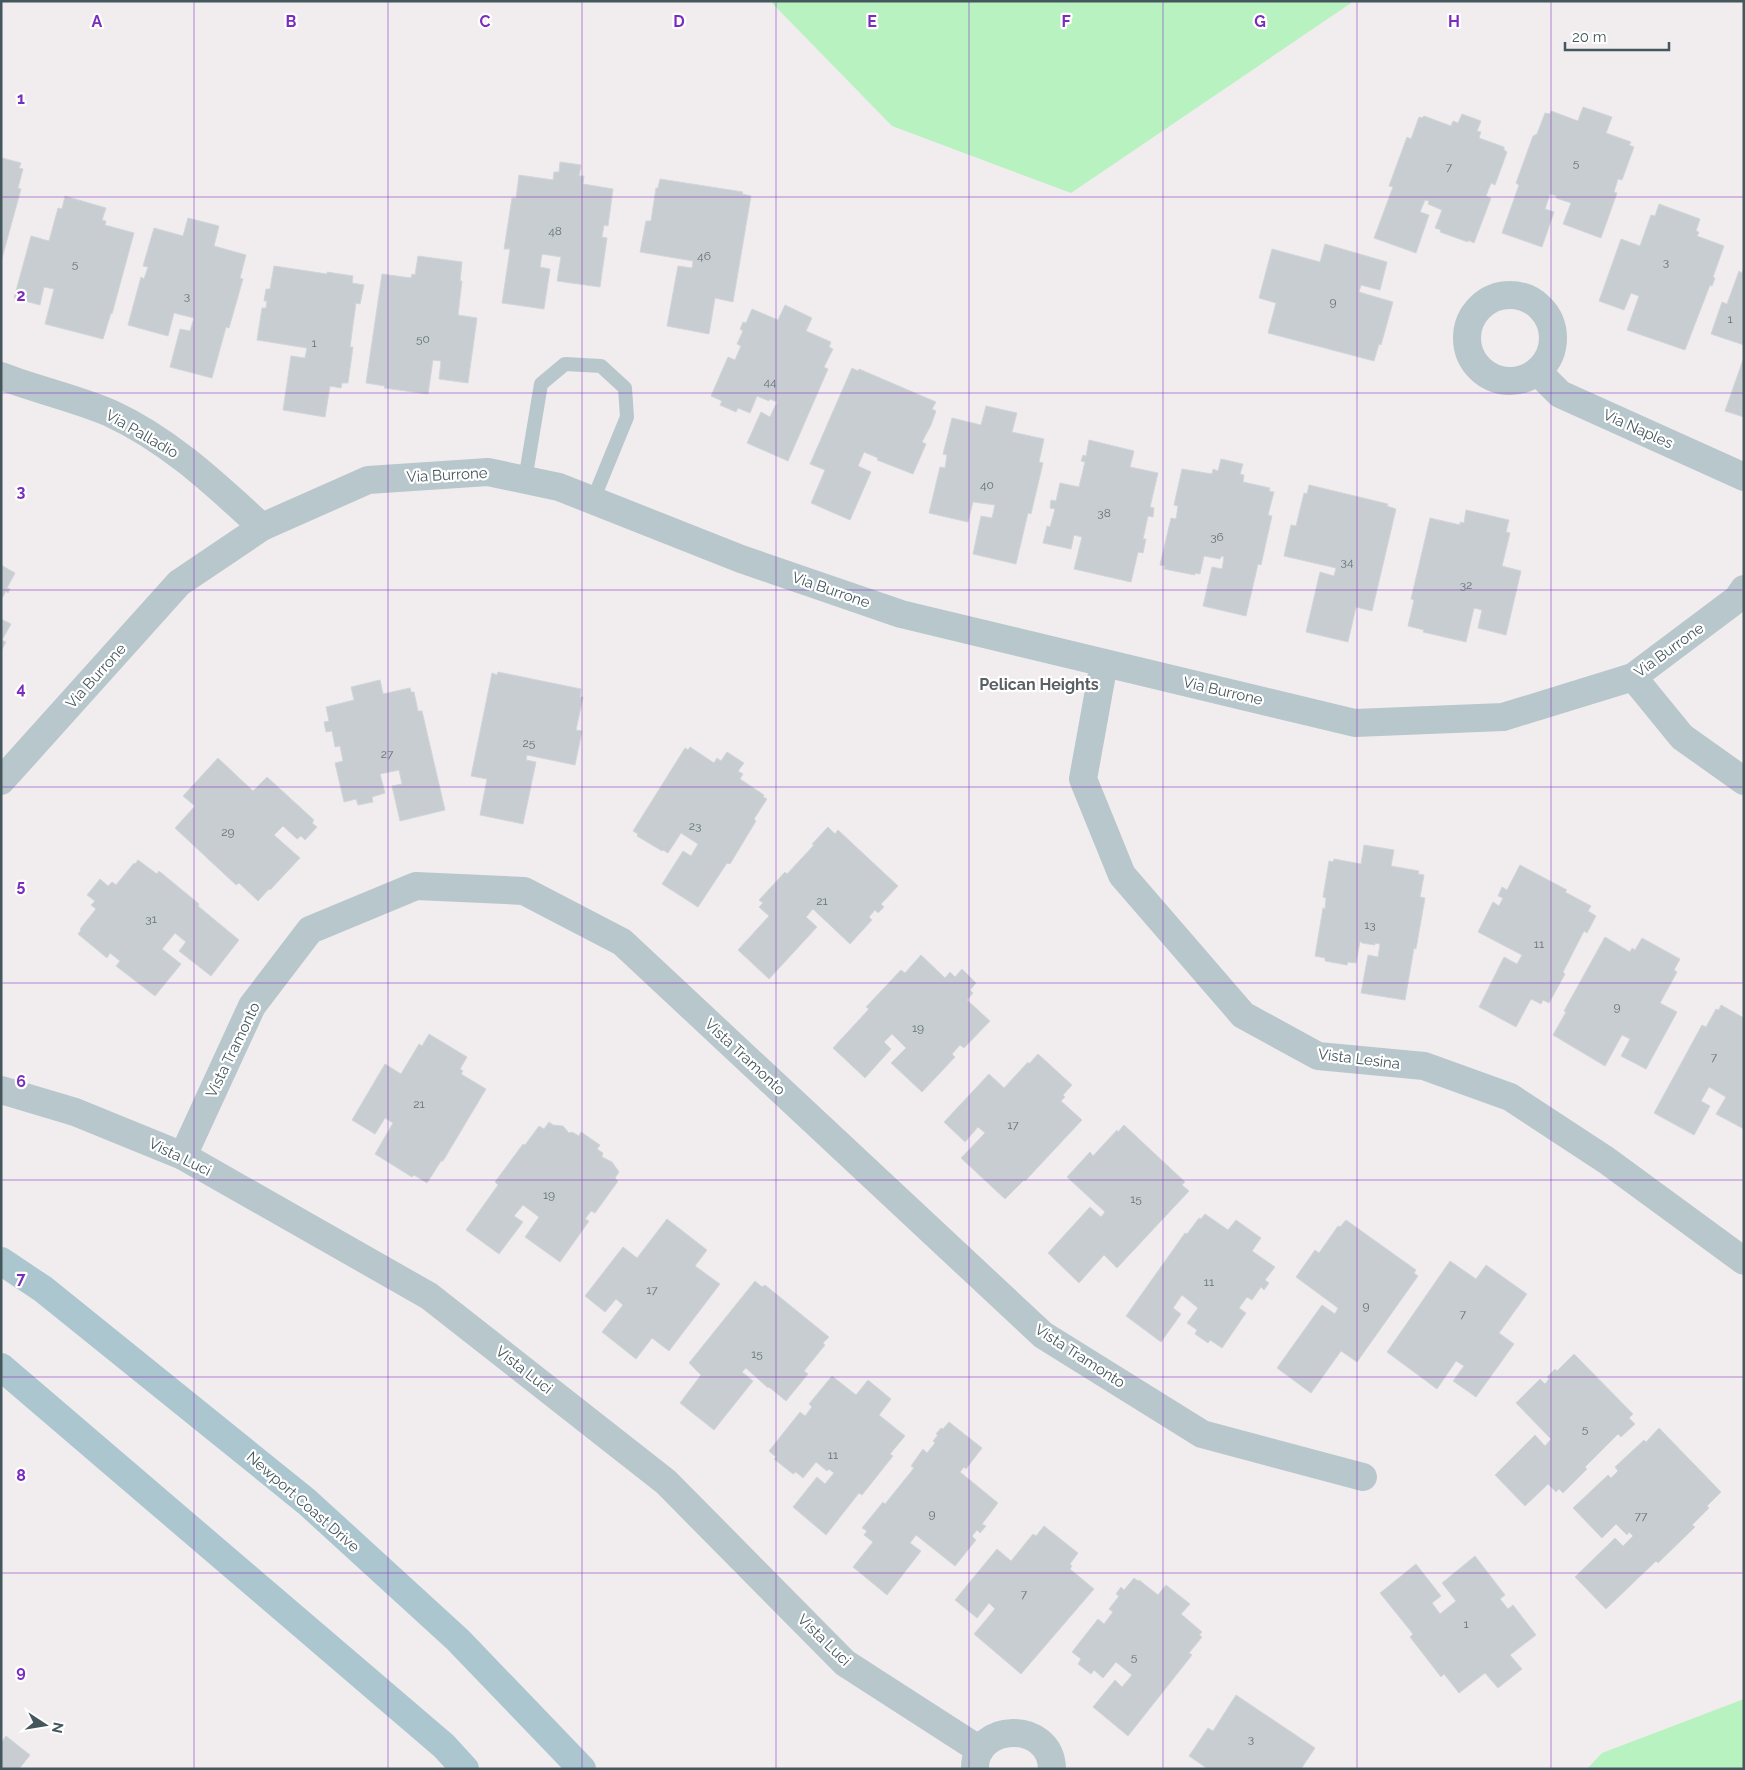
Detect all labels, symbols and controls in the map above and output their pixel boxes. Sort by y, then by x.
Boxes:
text: A [92,12,103,31]
text: B [286,12,297,31]
text: C [480,12,491,31]
text: D [673,12,685,31]
text: E [867,12,877,31]
text: F [1061,12,1071,31]
text: G [1254,12,1266,31]
text: H [1448,12,1460,31]
scale bar [1565,20,1669,52]
text: 20 m [1572,28,1607,46]
text: 1 [17,89,25,108]
house number: 5 [1573,156,1580,170]
house number: 7 [1446,160,1453,174]
house number: 48 [548,224,562,238]
house number: 46 [697,249,711,263]
house number: 3 [1663,255,1669,269]
house number: 5 [72,257,79,271]
text: 2 [16,286,26,305]
house number: 3 [184,289,190,303]
house number: 9 [1329,295,1337,309]
house number: 1 [1727,312,1733,326]
house number: 50 [416,332,430,346]
house number: 1 [311,336,317,350]
house number: 44 [763,375,777,389]
street label: Via Palladio [103,406,182,462]
street label: Via Naples [1600,406,1676,452]
street label: Via Burrone [406,464,488,486]
house number: 40 [980,478,994,492]
text: 3 [17,482,26,501]
house number: 38 [1097,506,1111,520]
house number: 36 [1210,530,1224,544]
house number: 34 [1341,555,1354,569]
street label: Via Burrone [790,568,872,612]
house number: 32 [1460,578,1472,592]
street label: Via Burrone [1631,619,1707,681]
street label: Via Burrone [62,640,130,712]
street label: Via Burrone [1181,673,1265,709]
district label: Pelican Heights [979,675,1099,694]
text: 4 [16,679,26,698]
house number: 25 [523,736,536,750]
house number: 27 [381,747,394,761]
house number: 23 [689,819,701,833]
house number: 29 [221,825,235,839]
text: 5 [17,876,26,895]
house number: 21 [816,894,828,908]
house number: 31 [145,912,157,926]
house number: 13 [1364,918,1376,932]
house number: 11 [1534,937,1544,951]
street label: Vista Tramonto [202,999,264,1101]
house number: 9 [1613,1000,1621,1014]
street label: Vista Tramonto [701,1015,789,1099]
house number: 19 [912,1021,924,1035]
street label: Vista Lesina [1317,1045,1401,1073]
house number: 7 [1711,1050,1718,1064]
text: 6 [16,1072,26,1091]
house number: 21 [413,1097,425,1111]
house number: 17 [1007,1118,1019,1132]
street label: Vista Luci [146,1134,214,1180]
house number: 19 [543,1188,555,1202]
house number: 15 [1130,1192,1142,1206]
text: 7 [17,1269,26,1288]
house number: 11 [1204,1275,1214,1289]
house number: 17 [646,1283,658,1297]
house number: 9 [1362,1299,1370,1313]
house number: 7 [1460,1307,1467,1321]
street label: Vista Tramonto [1032,1320,1128,1392]
street label: Vista Luci [492,1342,556,1398]
house number: 15 [751,1347,763,1361]
house number: 5 [1582,1422,1589,1436]
street label: Newport Coast Drive [243,1448,363,1556]
house number: 11 [828,1448,838,1462]
text: 8 [16,1466,26,1485]
house number: 9 [928,1507,936,1521]
house number: 77 [1635,1509,1648,1523]
house number: 7 [1021,1587,1028,1601]
street label: Vista Luci [794,1610,854,1670]
house number: 1 [1463,1617,1469,1631]
house number: 5 [1131,1650,1138,1664]
text: 9 [16,1662,26,1681]
north arrow [20,1700,70,1750]
text: N [49,1721,67,1735]
house number: 3 [1248,1732,1254,1746]

